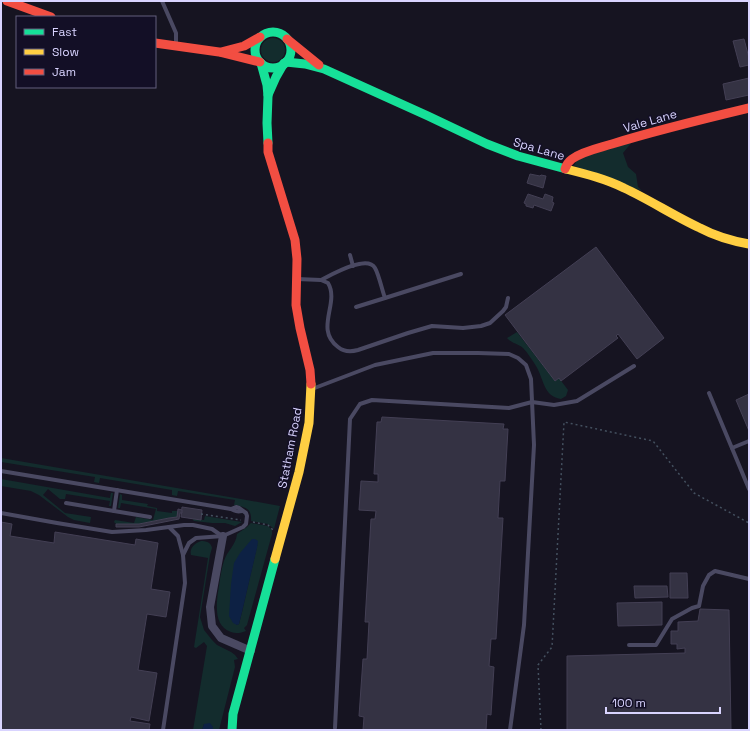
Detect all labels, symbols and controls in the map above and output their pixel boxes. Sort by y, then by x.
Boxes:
legend [16,16,156,88]
text: Fast [52,24,77,40]
text: Slow [52,44,79,60]
text: Jam [52,64,76,80]
street label: Vale Lane [621,106,679,136]
street label: Spa Lane [511,134,567,164]
street label: Statham Road [274,406,306,490]
scale bar [606,689,720,715]
text: 100 m [612,695,646,711]

